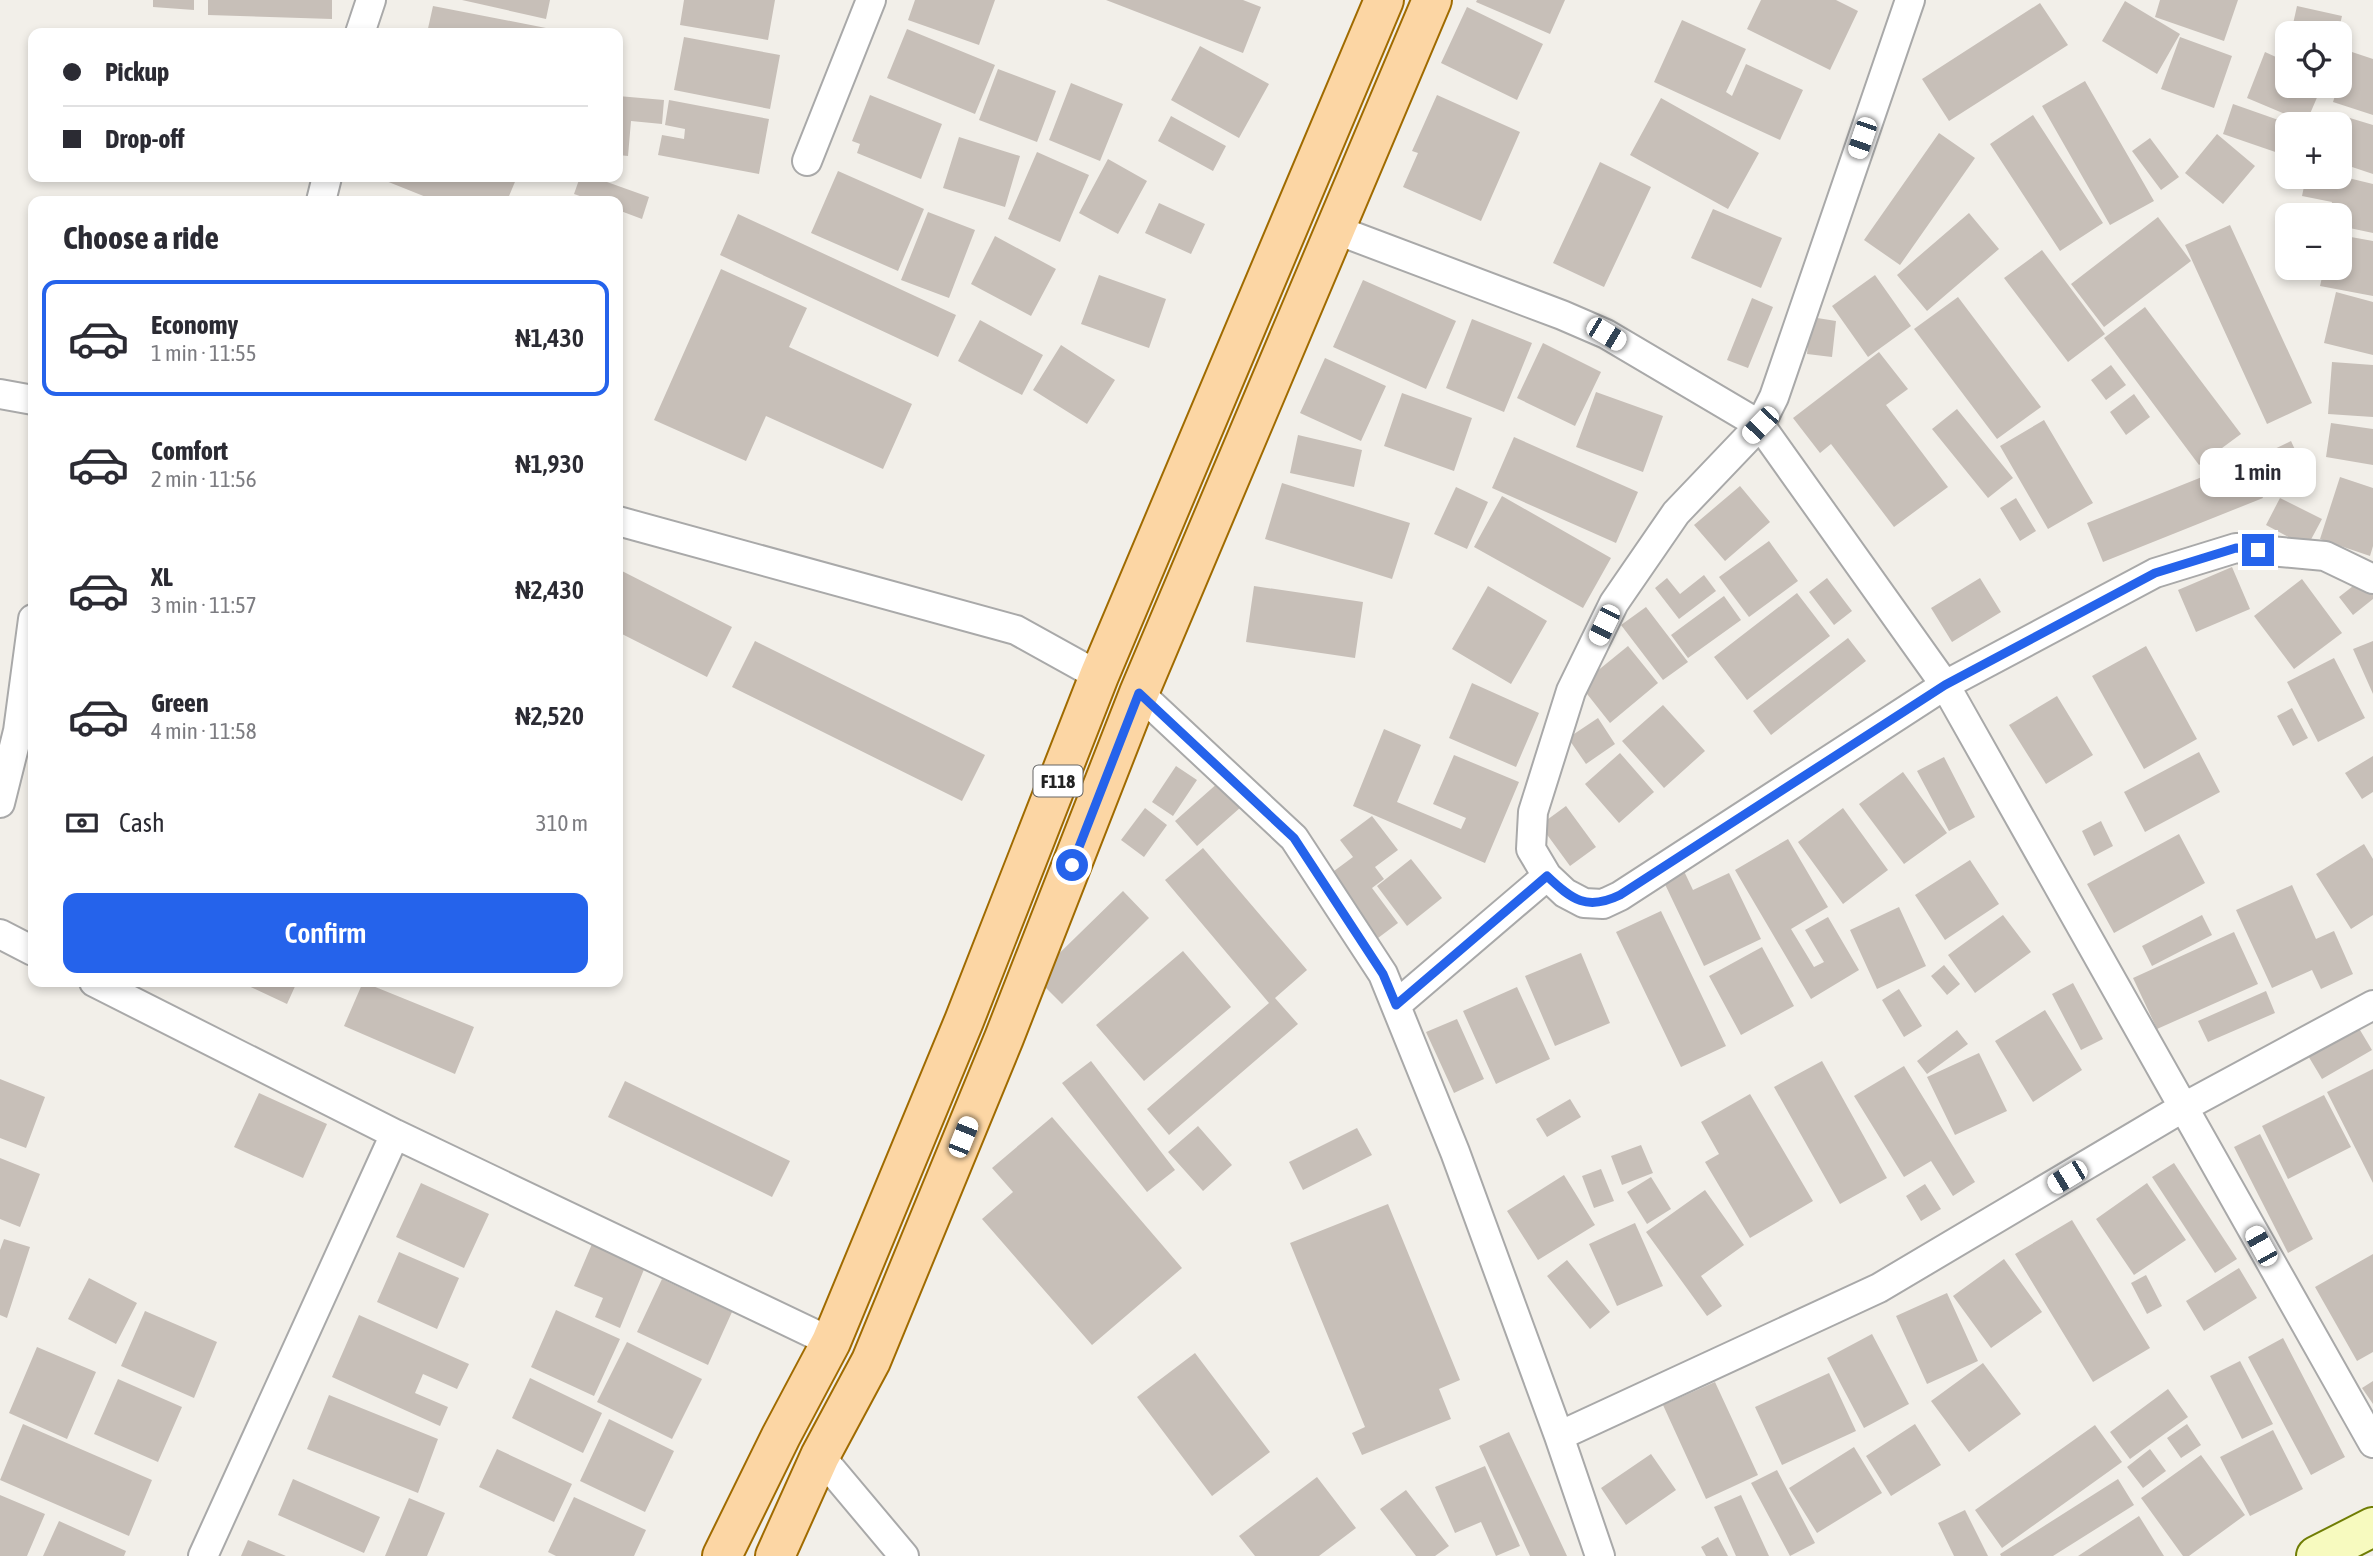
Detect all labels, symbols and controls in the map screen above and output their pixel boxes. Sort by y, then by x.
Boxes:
map controls [2275,21,2352,280]
button: locate [2275,21,2352,98]
text: Pickup [105,57,169,87]
button: + [2275,112,2352,189]
car [1846,115,1879,161]
text: Drop-off [105,124,185,154]
button: − [2275,203,2352,280]
text: Choose a ride [63,219,219,256]
icon: car [67,307,130,370]
text: Economy [151,310,238,340]
car [1583,314,1630,354]
text: ₦1,430 [515,323,584,353]
text: 1 min · 11:55 [151,340,257,366]
car [1738,403,1783,447]
icon: car [67,433,130,496]
text: Comfort [151,436,228,466]
callout: 1 min [2200,448,2316,498]
text: ₦1,930 [515,449,584,479]
text: 1 min [2235,459,2281,485]
text: 2 min · 11:56 [151,466,257,492]
route end [2242,534,2274,566]
icon: car [67,559,130,622]
text: XL [151,562,173,592]
text: ₦2,430 [515,575,584,605]
text: 3 min · 11:57 [151,592,257,618]
car [1586,602,1623,648]
icon: car [67,685,130,748]
text: Green [151,688,209,718]
text: ₦2,520 [515,701,584,731]
text: 4 min · 11:58 [151,718,257,744]
road number: F118 [1034,766,1082,796]
icon: cash [63,804,101,842]
text: Cash [119,808,165,838]
text: 310 m [536,810,588,836]
route start [1056,849,1088,881]
button: Confirm [63,893,588,973]
car [946,1114,981,1160]
car [2044,1157,2091,1197]
car [2242,1223,2281,1269]

